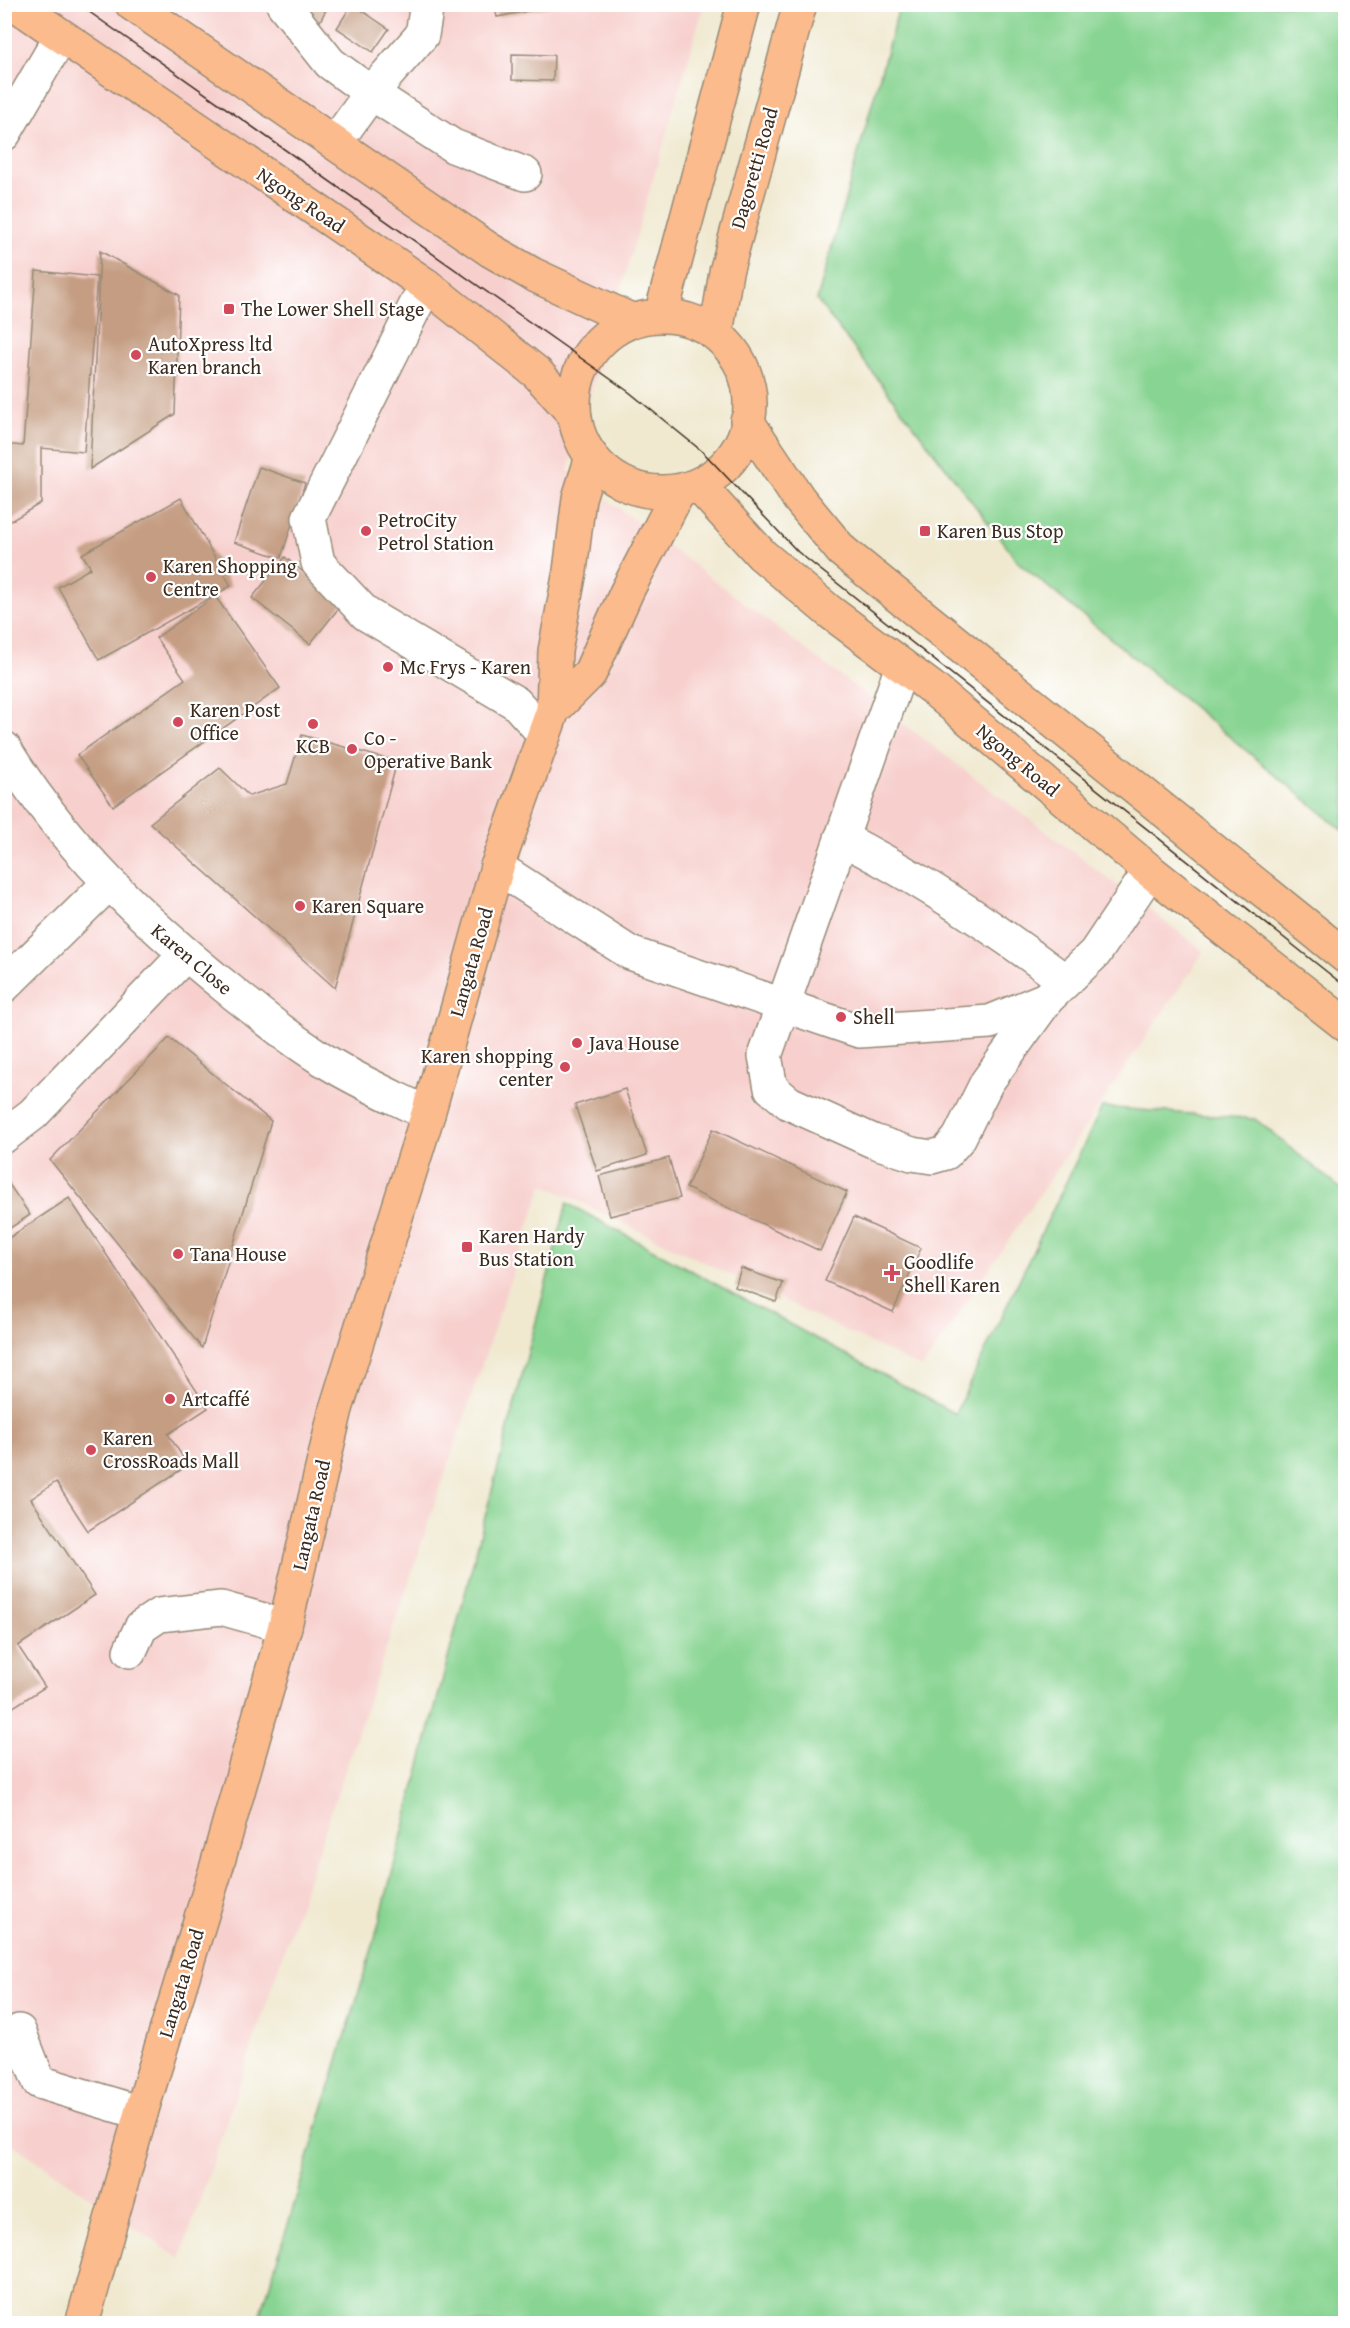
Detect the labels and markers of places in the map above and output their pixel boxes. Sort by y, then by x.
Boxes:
place label: The Lower Shell Stage [241,294,424,323]
marker: The Lower Shell Stage [222,302,236,316]
place label: AutoXpress ltd Karen branch [148,329,273,381]
marker: AutoXpress ltd Karen branch [129,348,143,362]
place label: PetroCity Petrol Station [378,505,494,557]
place label: Karen Bus Stop [937,516,1064,545]
marker: PetroCity Petrol Station [359,524,373,538]
marker: Karen Bus Stop [918,524,932,538]
place label: Karen Shopping Centre [163,551,297,603]
marker: Karen Shopping Centre [144,570,158,584]
place label: Mc Frys - Karen [400,652,531,681]
marker: Mc Frys - Karen [381,660,395,674]
place label: Karen Post Office [190,695,280,747]
marker: Karen Post Office [171,715,185,729]
marker: KCB [306,717,320,731]
place label: Co - Operative Bank [364,723,493,775]
place label: KCB [296,731,330,760]
marker: Co - Operative Bank [345,742,359,756]
place label: Karen Square [312,891,424,920]
marker: Karen Square [293,899,307,913]
place label: Shell [853,1002,895,1031]
marker: Shell [834,1010,848,1024]
place label: Java House [586,1028,680,1057]
marker: Java House [570,1036,584,1050]
place label: Karen shopping center [421,1041,553,1093]
marker: Karen shopping center [558,1060,572,1074]
place label: Karen Hardy Bus Station [479,1221,585,1273]
place label: Tana House [190,1239,287,1268]
marker: Karen Hardy Bus Station [460,1240,474,1254]
marker: Tana House [171,1247,185,1261]
place label: Goodlife Shell Karen [904,1247,1000,1299]
marker: Goodlife Shell Karen [885,1266,899,1280]
place label: Artcaffé [182,1384,250,1413]
marker: Artcaffé [163,1392,177,1406]
place label: Karen CrossRoads Mall [103,1423,240,1475]
marker: Karen CrossRoads Mall [84,1443,98,1457]

